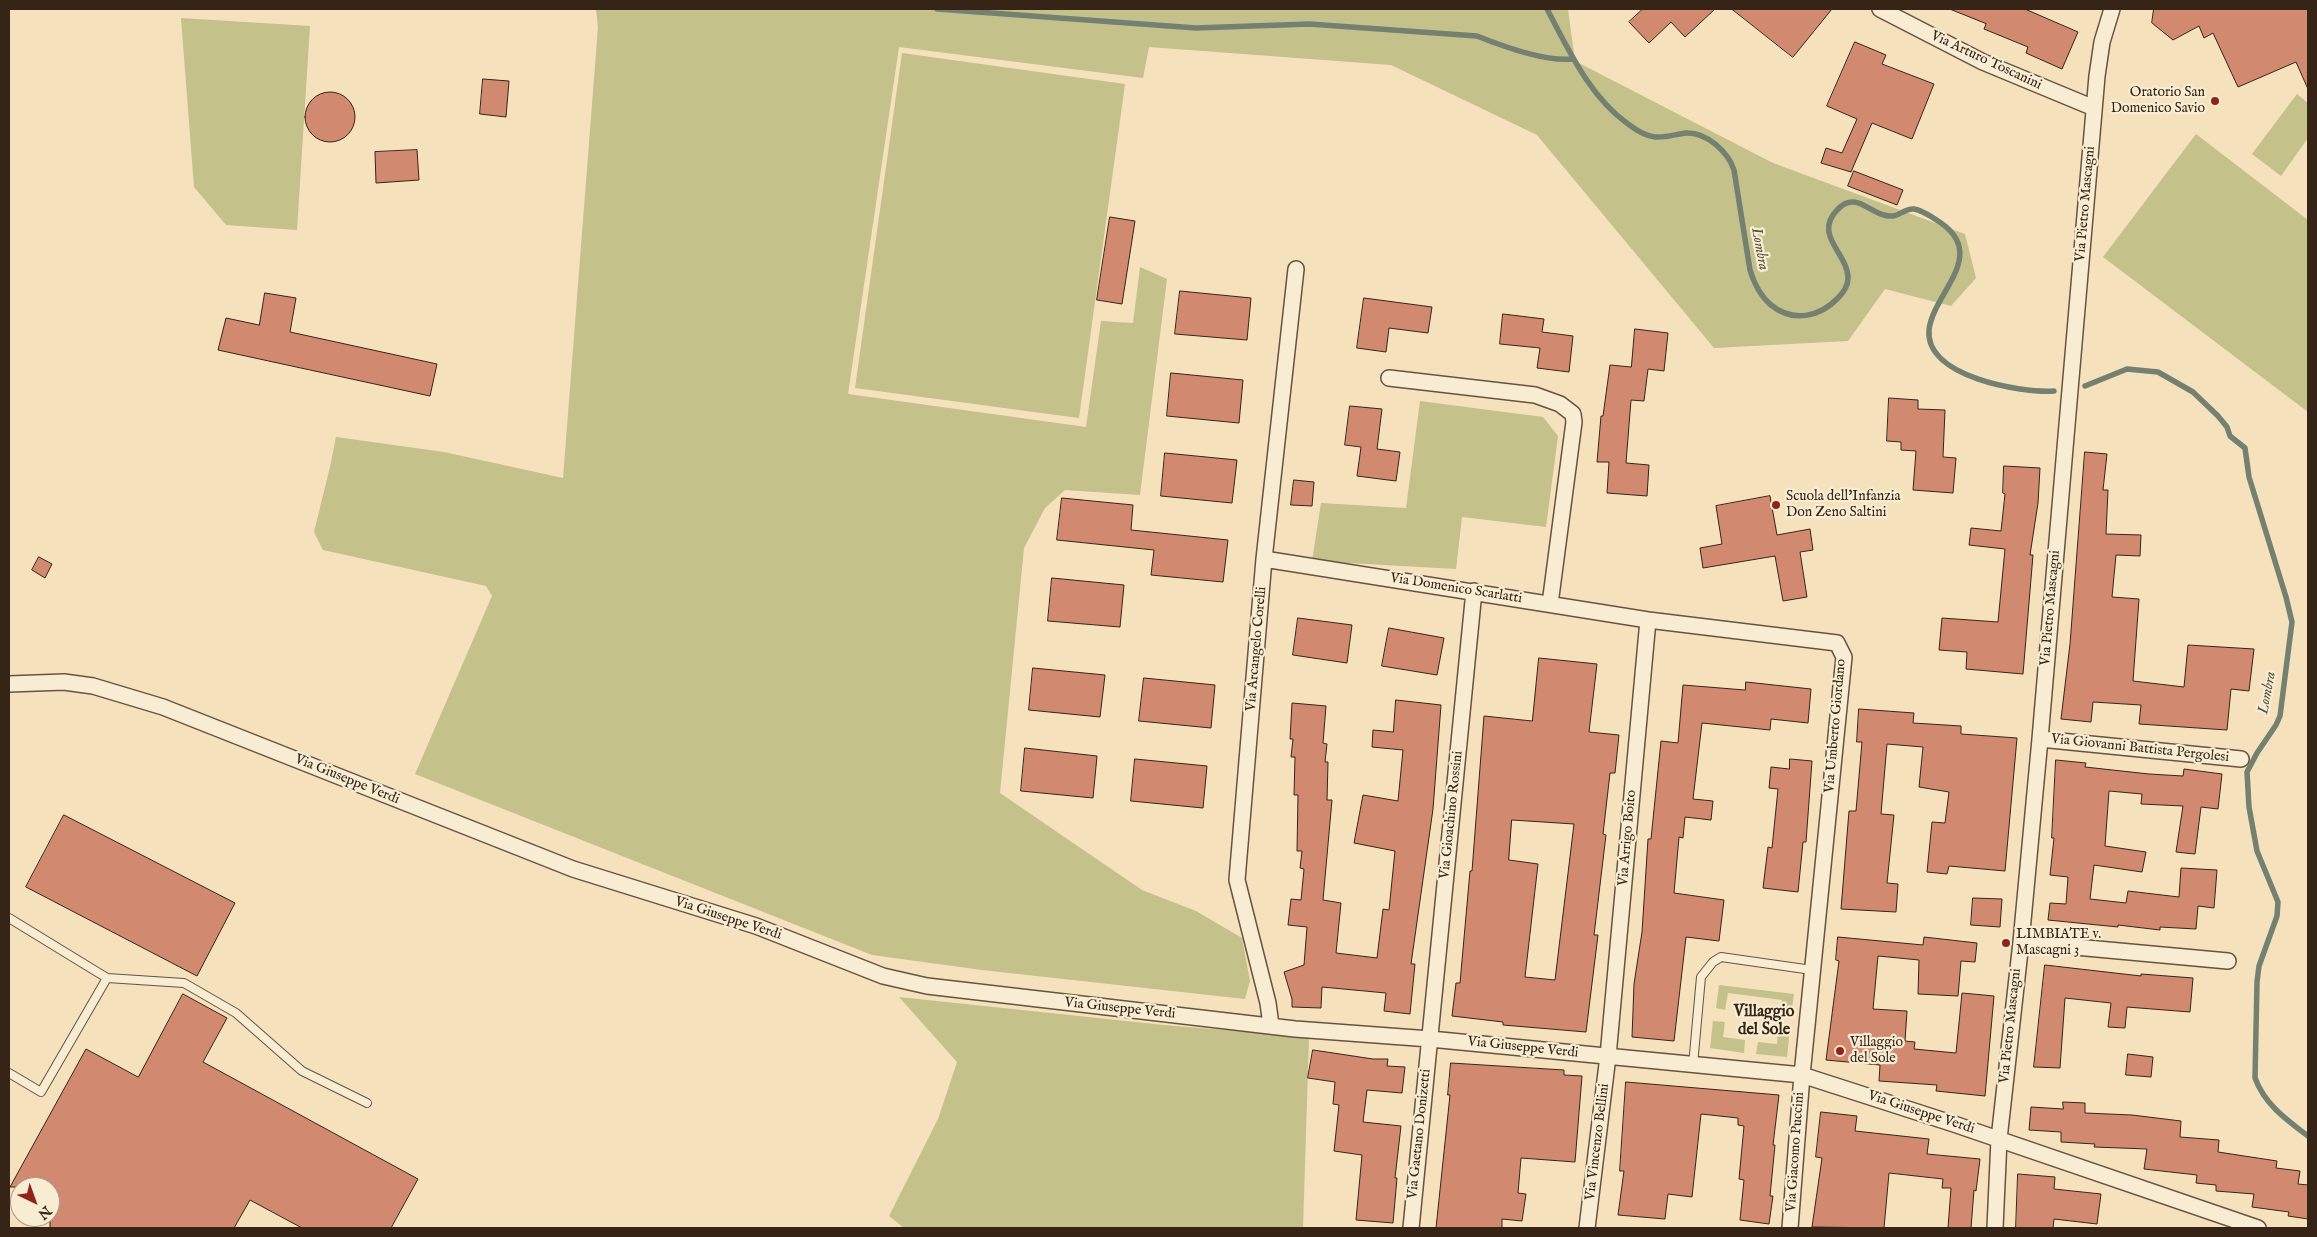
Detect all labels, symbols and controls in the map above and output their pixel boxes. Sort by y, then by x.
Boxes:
street label: Via Arturo Toscanini [1928,28,2044,94]
place label: Oratorio San Domenico Savio [2111,85,2205,118]
marker: Oratorio San Domenico Savio [2209,95,2221,107]
street label: Via Pietro Mascagni [2073,146,2099,262]
water label: Lombra [1746,226,1772,272]
place label: Scuola dell'Infanzia Don Zeno Saltini [1786,489,1901,522]
marker: Scuola dell'Infanzia Don Zeno Saltini [1770,499,1782,511]
street label: Via Pietro Mascagni [2038,550,2064,666]
street label: Via Domenico Scarlatti [1389,570,1523,608]
street label: Via Arcangelo Corelli [1243,586,1271,712]
street label: Via Umberto Giordano [1822,658,1850,794]
water label: Lombra [2255,670,2281,716]
street label: Via Giovanni Battista Pergolesi [2050,731,2230,767]
street label: Via Gioachino Rossini [1437,750,1467,880]
street label: Via Giuseppe Verdi [292,751,402,809]
street label: Via Arrigo Boito [1615,789,1641,887]
street label: Via Giuseppe Verdi [672,894,784,944]
place label: LIMBIATE v. Mascagni 3 [2016,927,2101,960]
marker: LIMBIATE v. Mascagni 3 [2000,937,2012,949]
street label: Via Pietro Mascagni [1997,968,2025,1084]
street label: Via Giuseppe Verdi [1064,995,1176,1023]
district label: Villaggio del Sole [1734,1003,1794,1041]
street label: Via Giuseppe Verdi [1467,1034,1579,1062]
place label: Villaggio del Sole [1850,1035,1903,1068]
marker: Villaggio del Sole [1834,1045,1846,1057]
street label: Via Gaetano Donizetti [1405,1068,1435,1200]
street label: Via Vincenzo Bellini [1582,1083,1614,1201]
street label: Via Giuseppe Verdi [1865,1088,1977,1138]
street label: Via Giacomo Puccini [1783,1091,1809,1213]
north arrow [10,1177,60,1227]
text: N [34,1202,55,1223]

